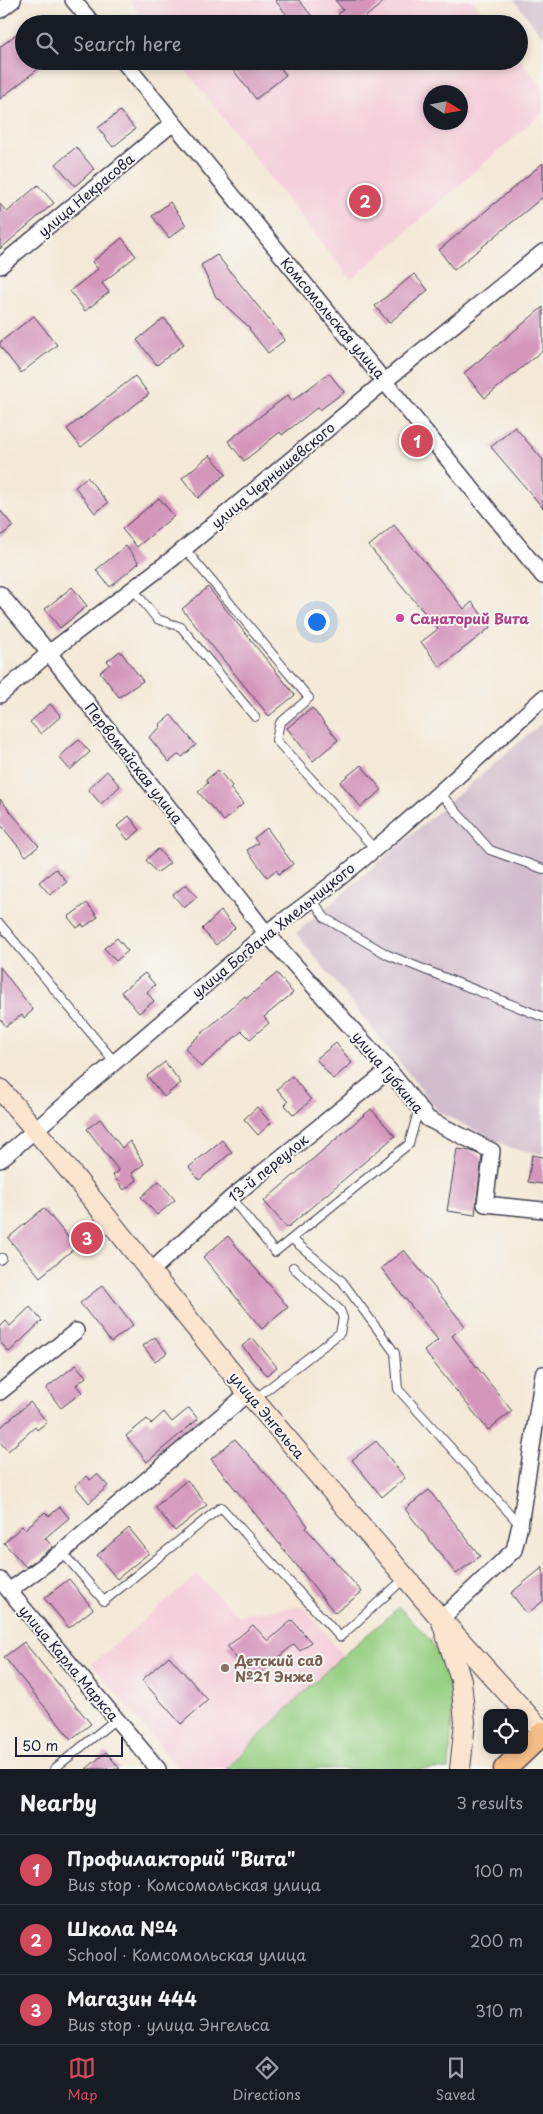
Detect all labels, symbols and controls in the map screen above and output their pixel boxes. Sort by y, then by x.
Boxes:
search box [15,15,528,70]
icon: search [33,29,61,57]
text: Search here [73,29,182,57]
north arrow [423,85,468,130]
street label: улица Некрасова [33,148,139,242]
pin: 2 [349,182,381,220]
street label: Комсомольская улица [276,253,390,383]
street label: улица Чернышевского [207,417,339,533]
pin: 1 [401,422,433,460]
place label: Санаторий Вита [410,608,529,629]
your location [304,609,330,635]
marker: Санаторий Вита [394,612,406,624]
street label: Первомайская улица [80,698,188,828]
street label: улица Богдана Хмельницкого [187,858,359,1002]
street label: улица Губкина [347,1026,429,1118]
street label: 13-й переулок [224,1129,313,1207]
pin: 3 [71,1219,103,1257]
street label: улица Энгельса [224,1367,310,1463]
street label: улица Карла Маркса [14,1600,124,1726]
place label: Детский сад №21 Энже [234,1650,323,1687]
marker: Детский сад №21 Энже [219,1662,231,1674]
map controls [483,1709,528,1754]
button: locate [483,1709,528,1754]
scale bar [15,1734,122,1757]
text: 50 m [22,1735,58,1756]
text: Nearby [20,1786,97,1818]
text: 3 results [456,1790,523,1814]
text: Профилакторий "Вита" [67,1844,295,1872]
text: 1 [32,1858,40,1882]
text: 100 m [474,1858,523,1882]
text: Bus stop · Комсомольская улица [67,1872,321,1896]
text: Школа №4 [67,1914,178,1942]
text: 2 [30,1928,42,1952]
text: 200 m [470,1928,523,1952]
text: School · Комсомольская улица [67,1942,306,1966]
text: Магазин 444 [67,1984,197,2012]
text: 3 [31,1998,41,2022]
text: 310 m [475,1998,523,2022]
text: Bus stop · улица Энгельса [67,2012,270,2036]
tab: Map [68,2054,97,2105]
tab: Directions [233,2054,301,2105]
tab: Saved [436,2054,475,2105]

